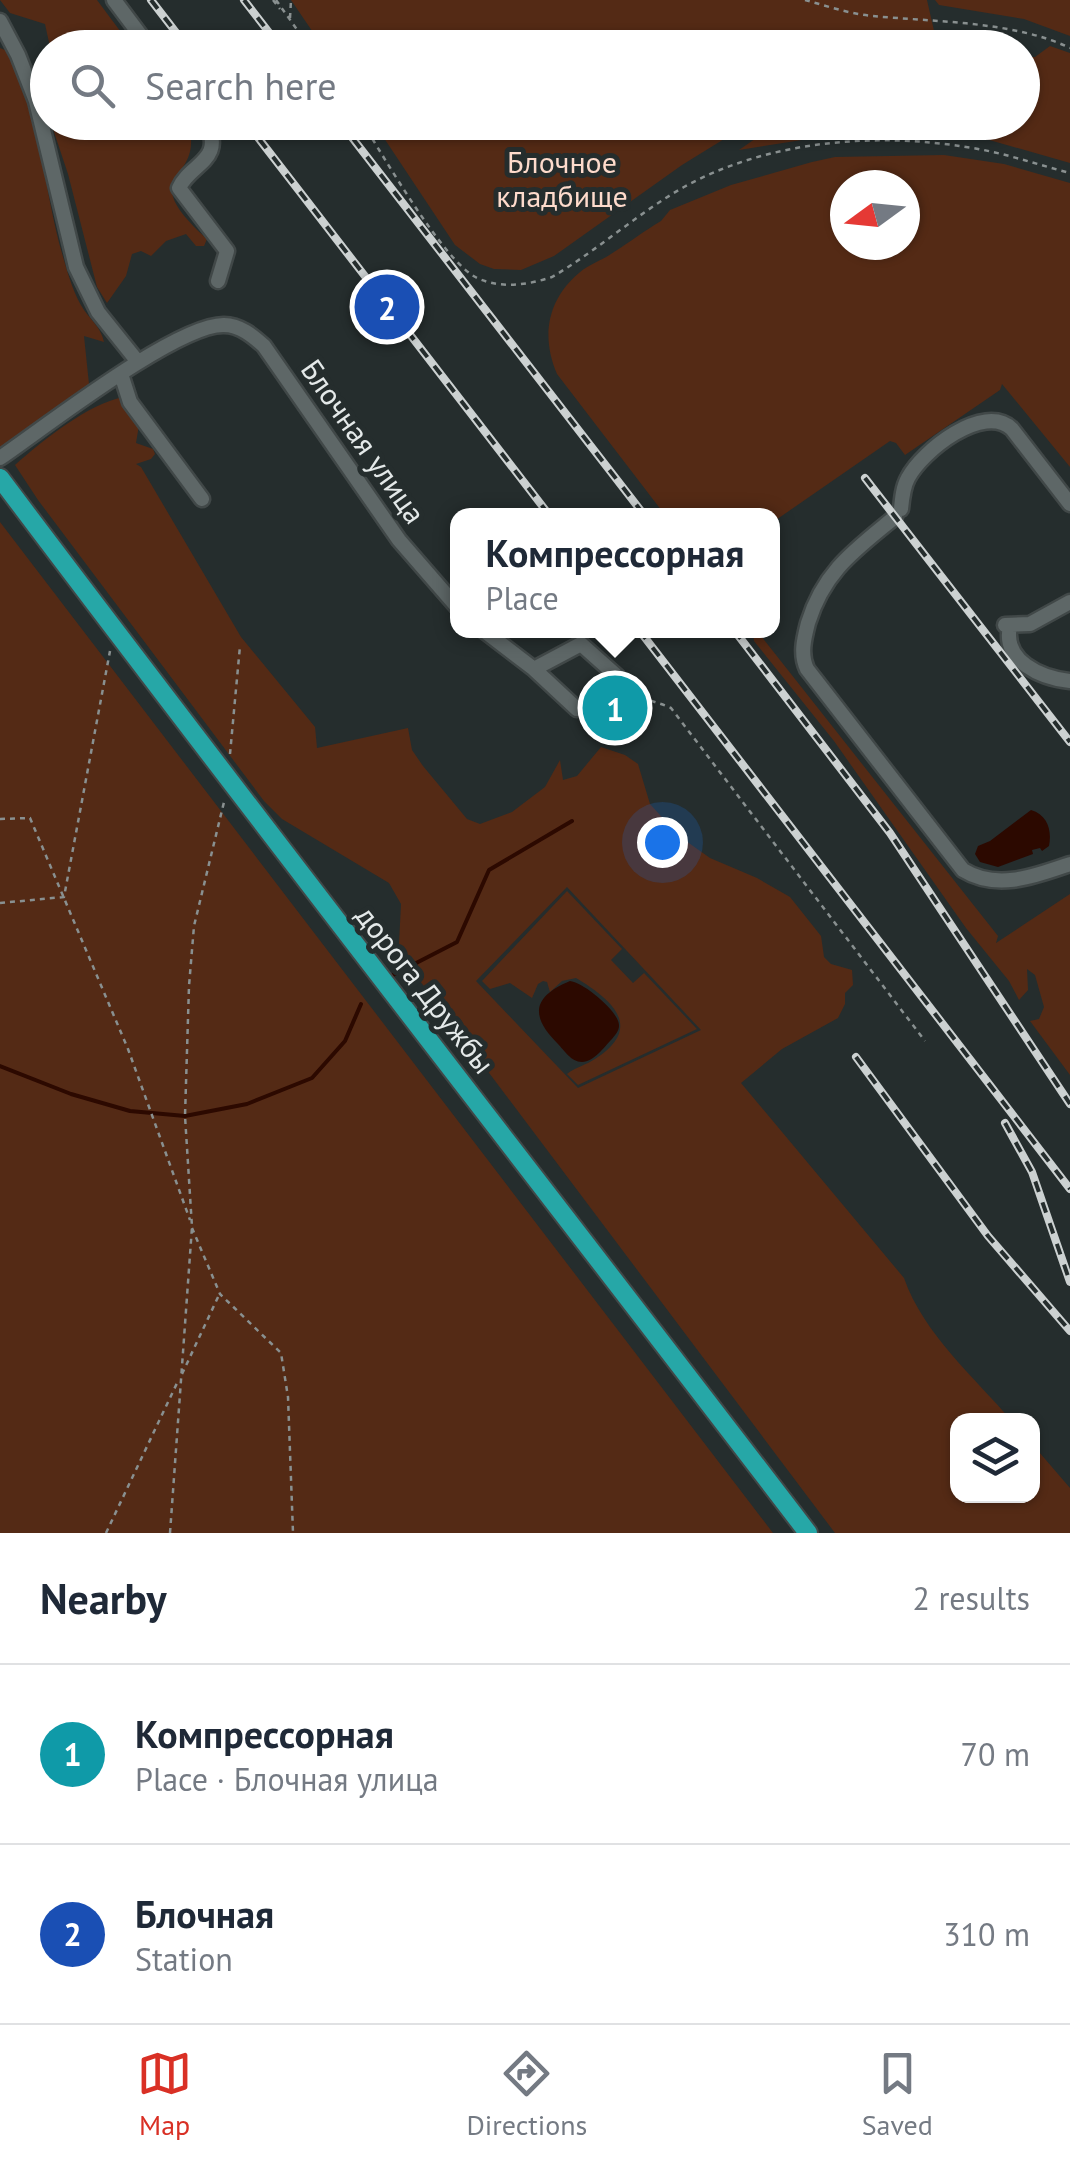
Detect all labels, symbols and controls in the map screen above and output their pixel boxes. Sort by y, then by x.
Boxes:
search box [30,30,1040,140]
icon: search [65,58,120,113]
text: Search here [145,61,337,110]
park label: Блочное кладбище [496,142,628,215]
north arrow [830,170,920,260]
pin: 2 [354,270,420,344]
street label: Блочная улица [293,351,435,531]
popup [450,508,780,638]
text: Компрессорная [486,528,744,577]
text: Place [486,577,559,619]
pin: 1 [582,670,648,746]
your location [637,817,688,868]
street label: дорога Дружбы [348,897,504,1081]
map controls [950,1413,1040,1503]
button: layers [950,1413,1040,1503]
text: Nearby [40,1571,167,1626]
text: 2 results [912,1577,1030,1619]
text: Компрессорная [135,1709,394,1758]
text: 1 [63,1733,82,1775]
text: 70 m [961,1733,1030,1775]
text: Place · Блочная улица [135,1758,439,1800]
text: Блочная [135,1889,274,1938]
text: 2 [63,1913,82,1955]
text: 310 m [943,1913,1030,1955]
text: Station [135,1938,233,1980]
tab: Map [137,2046,192,2143]
tab: Directions [466,2046,587,2143]
tab: Saved [862,2046,933,2143]

